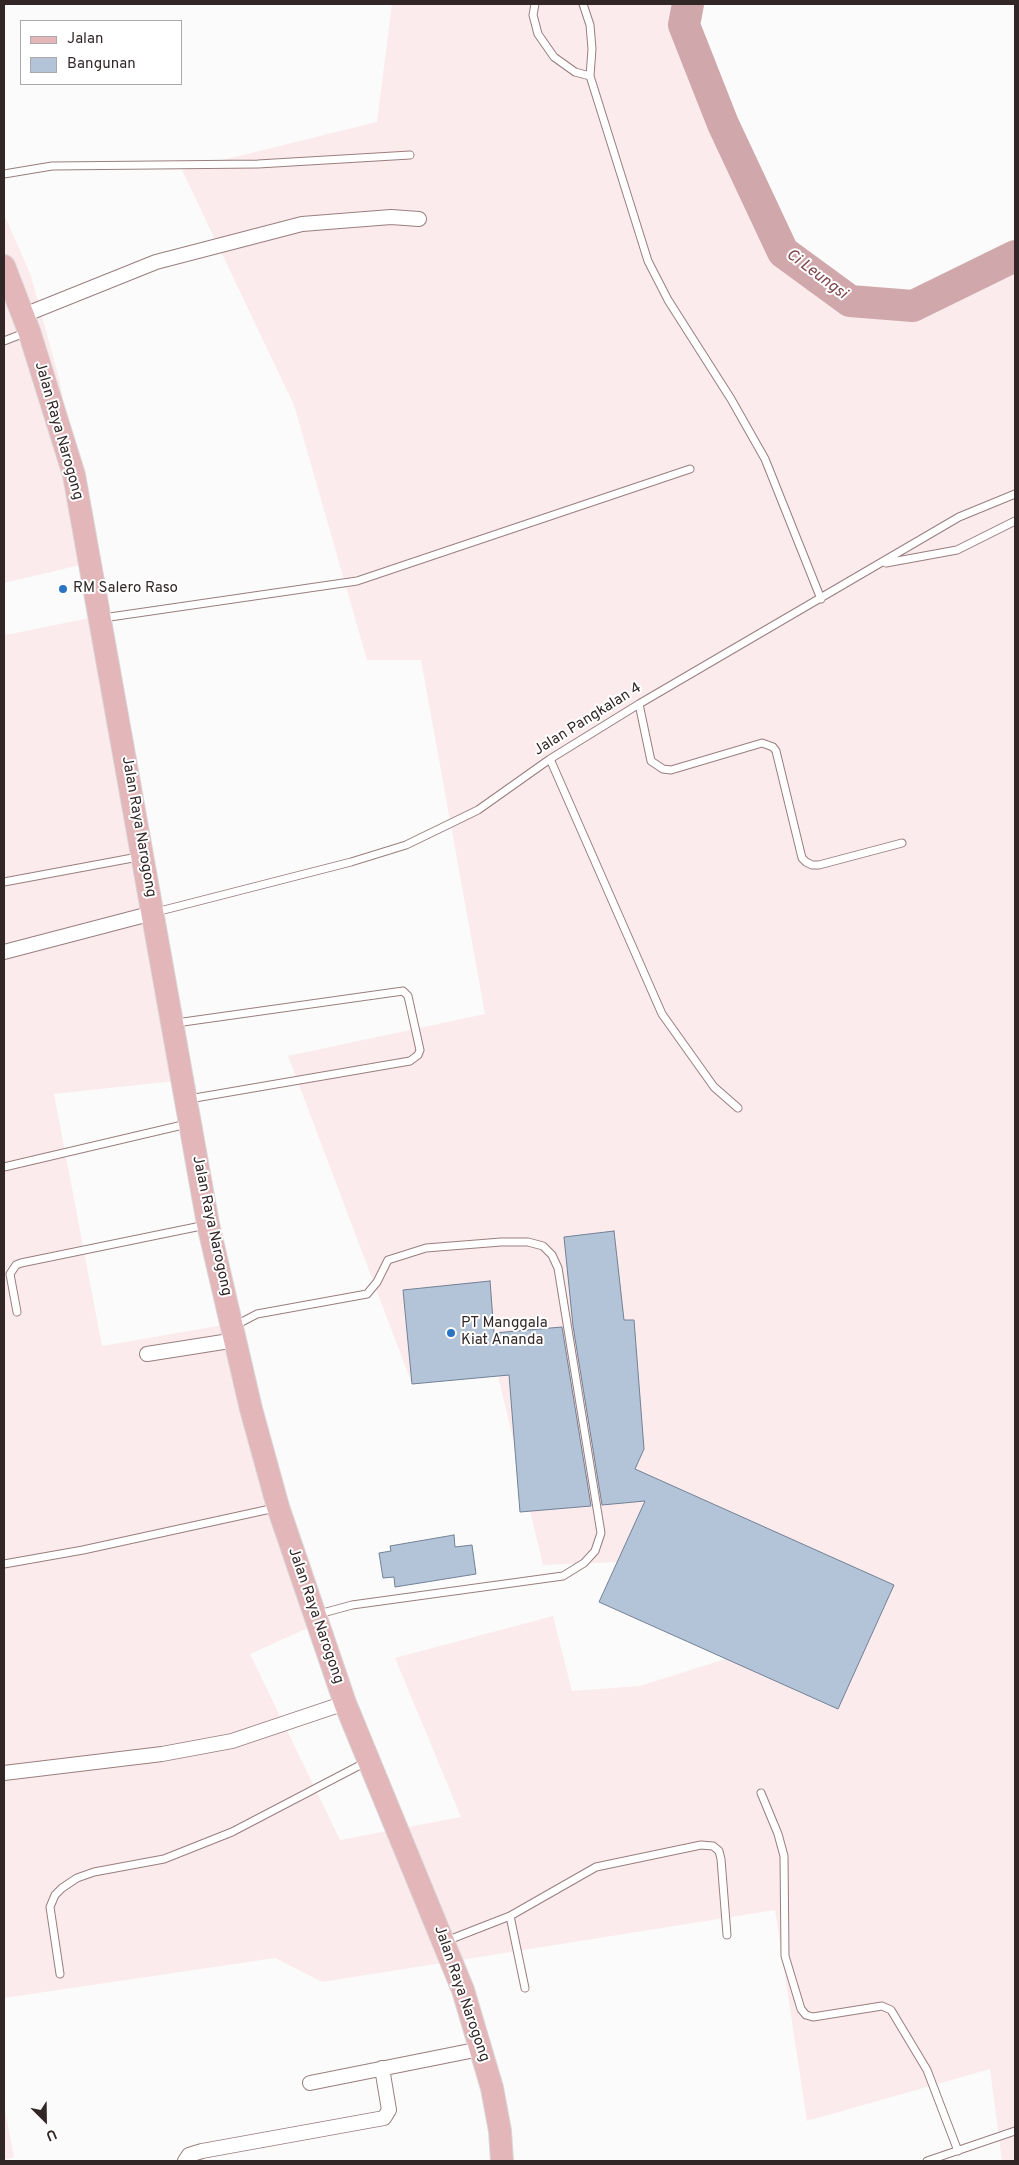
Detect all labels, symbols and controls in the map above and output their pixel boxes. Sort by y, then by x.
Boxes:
legend [20,20,182,85]
text: Jalan [67,30,104,49]
text: Bangunan [67,55,136,74]
water label: Ci Leungsi [782,246,850,304]
street label: Jalan Raya Narogong [30,360,86,502]
place label: RM Salero Raso [73,580,178,598]
marker: RM Salero Raso [57,583,69,595]
street label: Jalan Pangkalan 4 [531,680,645,760]
street label: Jalan Raya Narogong [117,755,159,899]
street label: Jalan Raya Narogong [187,1154,235,1298]
place label: PT Manggala Kiat Ananda [461,1315,548,1350]
marker: PT Manggala Kiat Ananda [445,1327,457,1339]
street label: Jalan Raya Narogong [283,1546,347,1686]
street label: Jalan Raya Narogong [429,1924,493,2064]
north arrow [20,2095,70,2145]
text: U [43,2124,59,2144]

